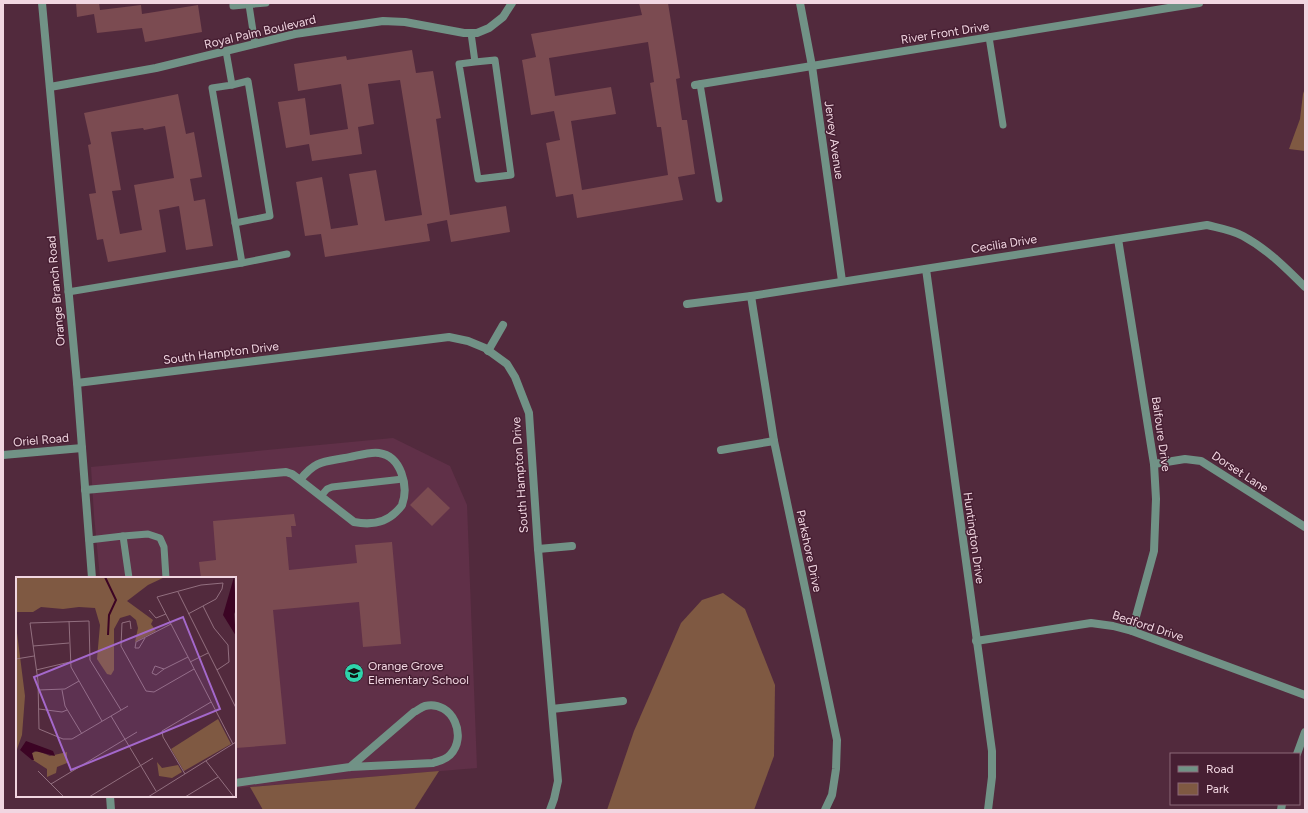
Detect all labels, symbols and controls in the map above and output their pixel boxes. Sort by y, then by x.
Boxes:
street label: Royal Palm Boulevard [203,12,317,52]
street label: River Front Drive [900,19,991,47]
street label: Jervey Avenue [822,100,847,181]
street label: Cecilia Drive [970,232,1038,256]
street label: Orange Branch Road [44,235,68,347]
street label: South Hampton Drive [162,339,280,367]
street label: Balfoure Drive [1149,396,1173,473]
street label: South Hampton Drive [509,416,531,534]
street label: Oriel Road [13,431,69,449]
street label: Dorset Lane [1209,449,1271,496]
street label: Huntington Drive [961,491,987,585]
street label: Parkshore Drive [793,509,825,594]
inset map [16,577,236,797]
street label: Bedford Drive [1111,608,1186,644]
place label: Orange Grove Elementary School [368,659,469,687]
school or university icon: Orange Grove Elementary School [343,662,365,684]
legend [1170,753,1300,805]
text: Road [1206,762,1234,776]
text: Park [1206,782,1229,796]

